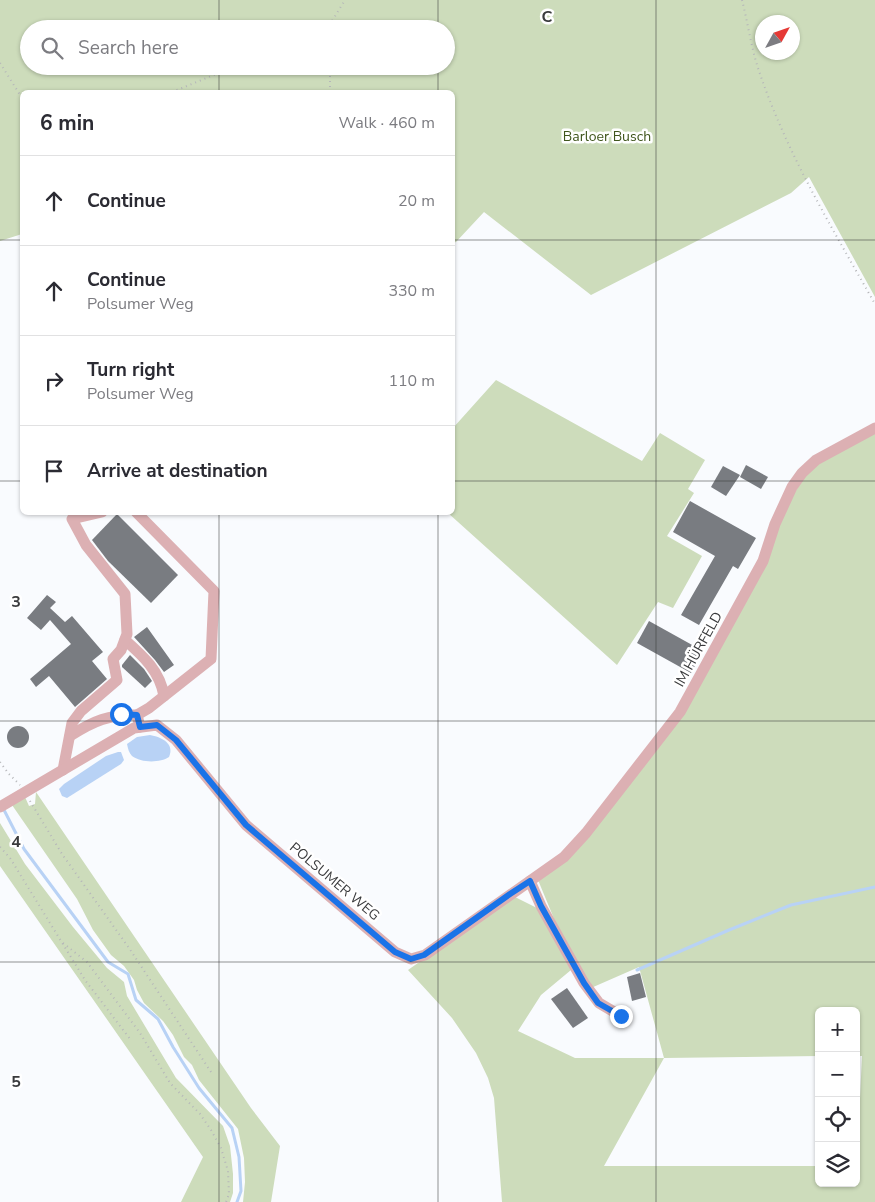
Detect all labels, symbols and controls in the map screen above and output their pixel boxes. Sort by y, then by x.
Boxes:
text: C [542,6,553,28]
north arrow [755,15,800,60]
search box [20,20,455,75]
icon: search [38,34,66,62]
text: Search here [78,35,179,61]
text: 6 min [40,109,94,137]
text: Walk · 460 m [339,112,435,134]
park label: Barloer Busch [563,127,651,146]
icon: ahead [40,187,68,215]
text: Continue [87,188,166,214]
text: 20 m [398,190,435,212]
text: Continue [87,267,166,293]
icon: ahead [40,277,68,305]
text: 330 m [388,280,435,302]
text: Polsumer Weg [87,293,194,315]
text: Turn right [87,357,174,383]
icon: right [40,367,68,395]
text: 110 m [388,370,435,392]
text: Polsumer Weg [87,383,194,405]
icon: arrive [40,457,68,485]
text: Arrive at destination [87,458,268,484]
text: 3 [11,591,21,613]
street label: IM HÜRFELD [670,608,727,690]
route start [110,703,133,726]
text: 4 [11,831,21,853]
street label: POLSUMER WEG [286,838,384,925]
route end [610,1005,633,1028]
map controls [815,1007,860,1187]
button: + [815,1007,860,1052]
button: − [815,1052,860,1097]
text: 5 [11,1071,21,1093]
button: locate [815,1097,860,1142]
button: layers [815,1142,860,1187]

